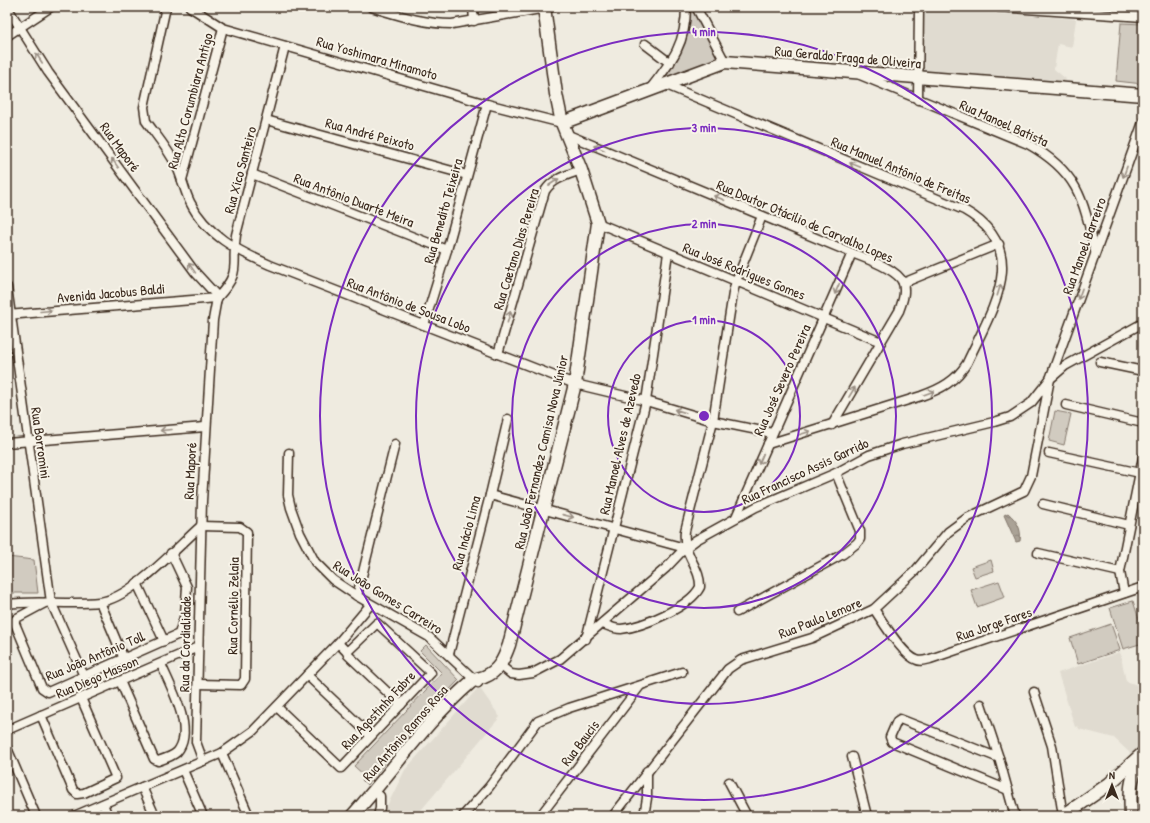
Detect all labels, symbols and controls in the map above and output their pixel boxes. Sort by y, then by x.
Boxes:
text: 4 min [692,23,716,40]
street label: Rua Alto Corumbiara Antigo [162,30,218,171]
street label: Rua Yoshimara Minamoto [314,31,440,84]
street label: Rua Geraldo Fraga de Oliveira [774,41,923,73]
one-way arrow [35,53,43,64]
street label: Rua Manoel Batista [957,95,1052,151]
street label: Rua André Peixoto [324,113,417,155]
street label: Rua Maporé [95,118,145,176]
text: 3 min [692,119,717,136]
street label: Rua Xico Santeiro [219,124,260,215]
street label: Rua Manuel Antônio de Freitas [828,131,974,208]
one-way arrow [594,143,606,151]
street label: Rua Benedito Teixeira [418,156,467,266]
one-way arrow [111,158,119,169]
one-way arrow [850,160,862,168]
one-way arrow [1121,165,1128,178]
street label: Rua Antônio Duarte Meira [291,168,417,231]
street label: Rua Doutor Otácilio de Carvalho Lopes [714,175,896,267]
one-way arrow [549,178,560,186]
street label: Rua Caetano Dias Pereira [488,185,543,312]
one-way arrow [714,194,726,201]
street label: Rua Manoel Barreiro [1057,194,1110,297]
text: 2 min [692,215,717,232]
street label: Rua José Rodrigues Gomes [680,237,808,305]
one-way arrow [188,262,196,273]
street label: Rua Antônio de Sousa Lobo [345,272,474,337]
street label: Avenida Jacobus Baldi [56,278,166,307]
one-way arrow [832,282,840,294]
one-way arrow [996,283,1003,296]
one-way arrow [1076,287,1084,299]
one-way arrow [39,308,52,315]
one-way arrow [506,310,513,323]
text: 1 min [692,311,716,328]
street label: Rua José Severo Pereira [748,320,815,439]
street label: Rua João Fernandez Camisa Nova Júnior [509,352,572,551]
street label: Rua Manoel Alves de Azevedo [594,371,645,516]
one-way arrow [848,386,856,398]
one-way arrow [922,389,935,396]
street label: Rua Borromini [27,406,56,480]
one-way arrow [673,407,686,414]
centre of rings [697,409,711,423]
one-way arrow [160,426,173,434]
one-way arrow [799,429,812,436]
street label: Rua Francisco Assis Garrido [738,433,872,508]
street label: Rua Maporé [179,442,202,500]
one-way arrow [757,452,765,464]
street label: Rua Inácio Lima [446,493,485,572]
one-way arrow [562,513,575,520]
street label: Rua João Gomes Carreiro [330,555,447,638]
street label: Rua Cornélio Zelaia [222,557,243,655]
street label: Rua Paulo Lemore [775,592,865,643]
street label: Rua da Cordialidade [174,595,195,692]
street label: Rua Jorge Fares [953,602,1035,646]
street label: Rua João Antônio Toll [42,626,148,685]
street label: Rua Diego Masson [53,651,141,703]
street label: Rua Agostinho Fabre [336,666,420,754]
street label: Rua Antônio Ramos Rosa [358,680,452,785]
street label: Rua Baucis [556,716,603,770]
north arrow [1092,765,1132,805]
text: N [1109,768,1115,782]

